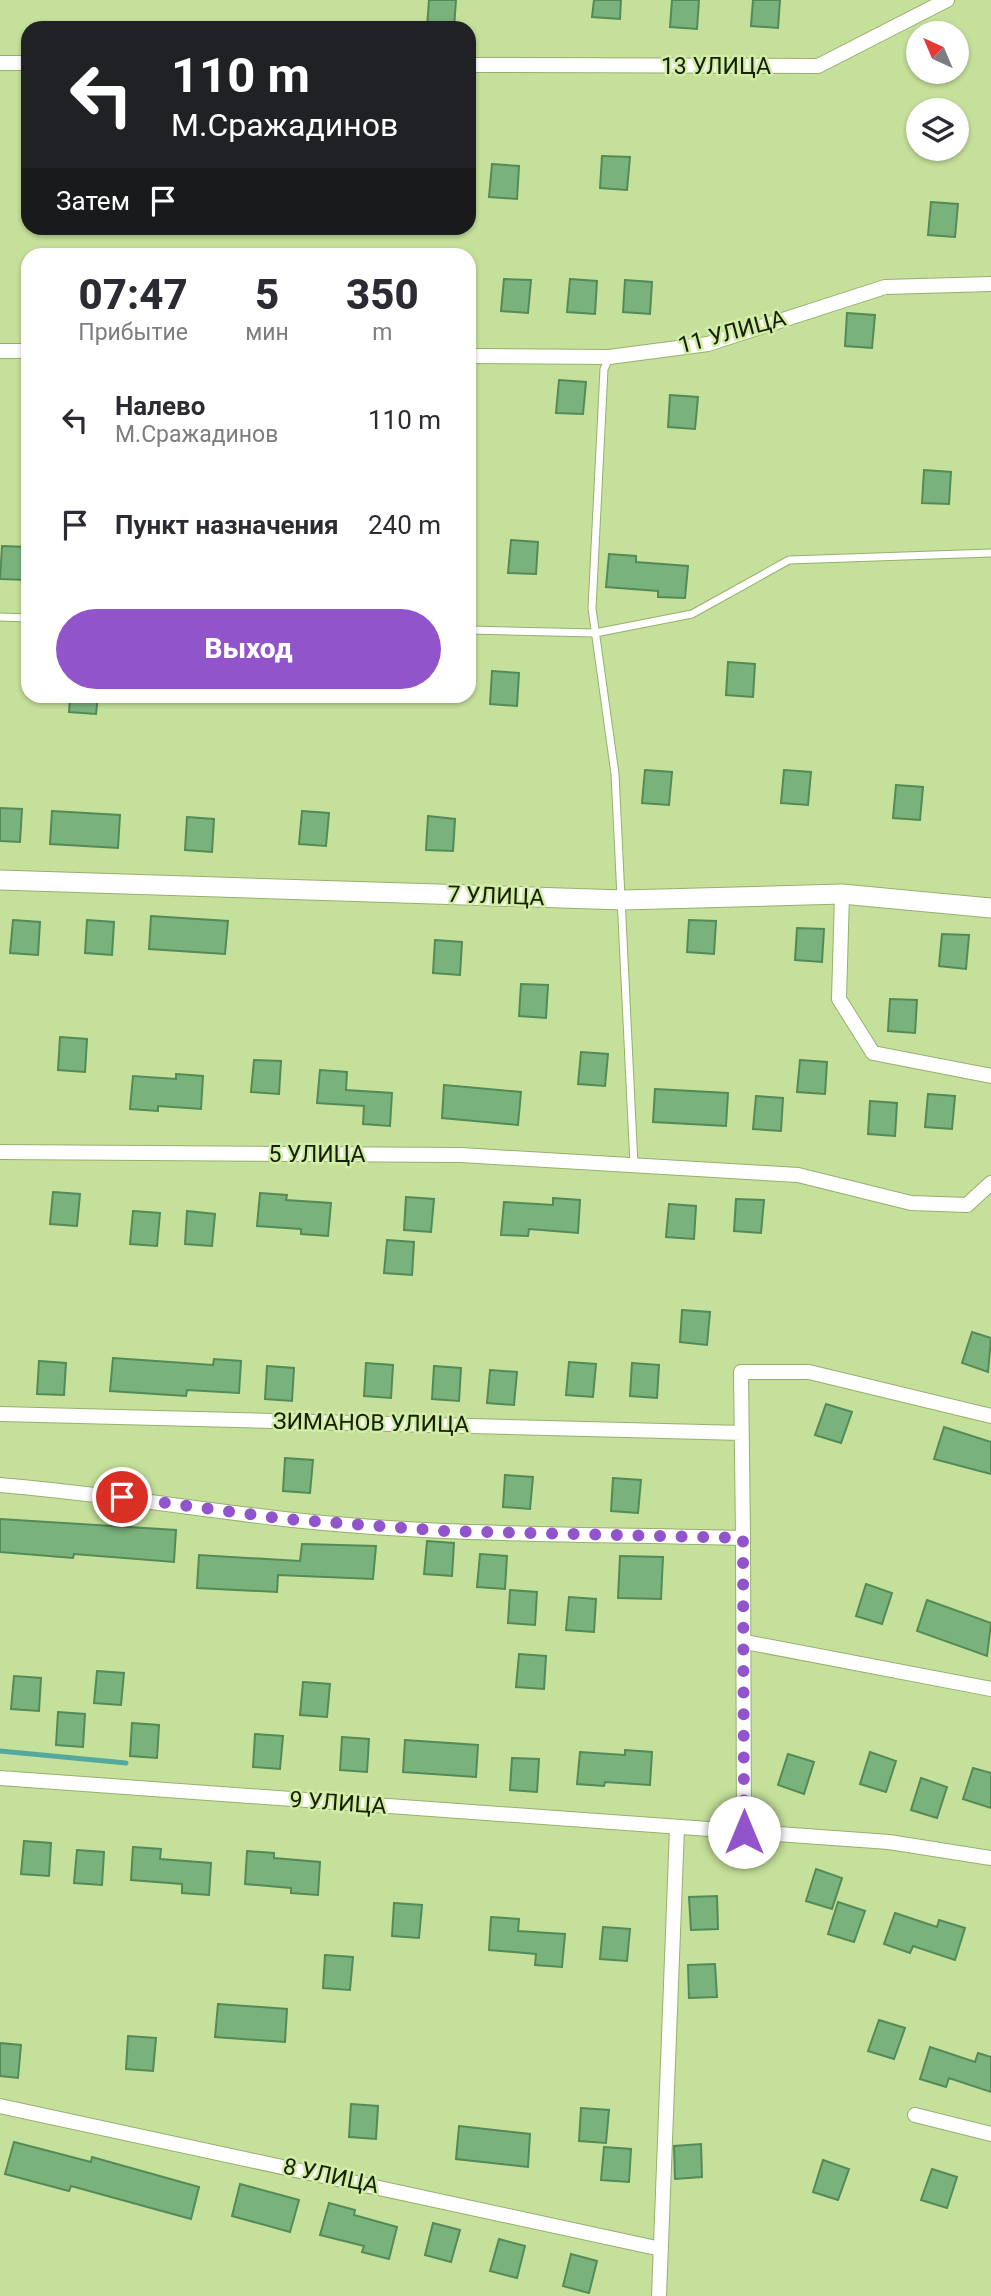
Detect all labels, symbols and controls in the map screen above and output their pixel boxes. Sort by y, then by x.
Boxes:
north arrow [906,21,970,84]
map controls [906,21,969,161]
text: 110 m [171,47,310,104]
icon: left [56,49,147,140]
street label: 13 УЛИЦА [661,53,771,80]
button: layers [906,98,969,161]
text: М.Сражадинов [171,106,398,144]
icon: arrive [144,182,182,220]
text: Затем [56,186,130,216]
text: 07:47 [79,270,188,319]
text: 5 [255,270,279,319]
text: 350 [346,270,419,319]
street label: 11 УЛИЦА [675,305,789,359]
text: Прибытие [78,319,188,346]
text: мин [245,319,289,346]
text: m [372,319,393,346]
text: Налево [115,391,205,421]
icon: left [56,401,94,439]
text: 110 m [368,405,441,435]
text: М.Сражадинов [115,421,278,448]
icon: arrive [56,506,94,544]
text: Пункт назначения [115,510,339,540]
text: 240 m [368,510,441,540]
button: Выход [56,609,441,689]
street label: 7 УЛИЦА [447,881,545,911]
street label: 5 УЛИЦА [268,1141,366,1168]
street label: ЗИМАНОВ УЛИЦА [273,1408,469,1438]
pin [92,1467,152,1527]
icon: arrive [103,1478,141,1516]
street label: 9 УЛИЦА [289,1786,387,1820]
position arrow [707,1795,781,1869]
street label: 8 УЛИЦА [281,2153,381,2199]

